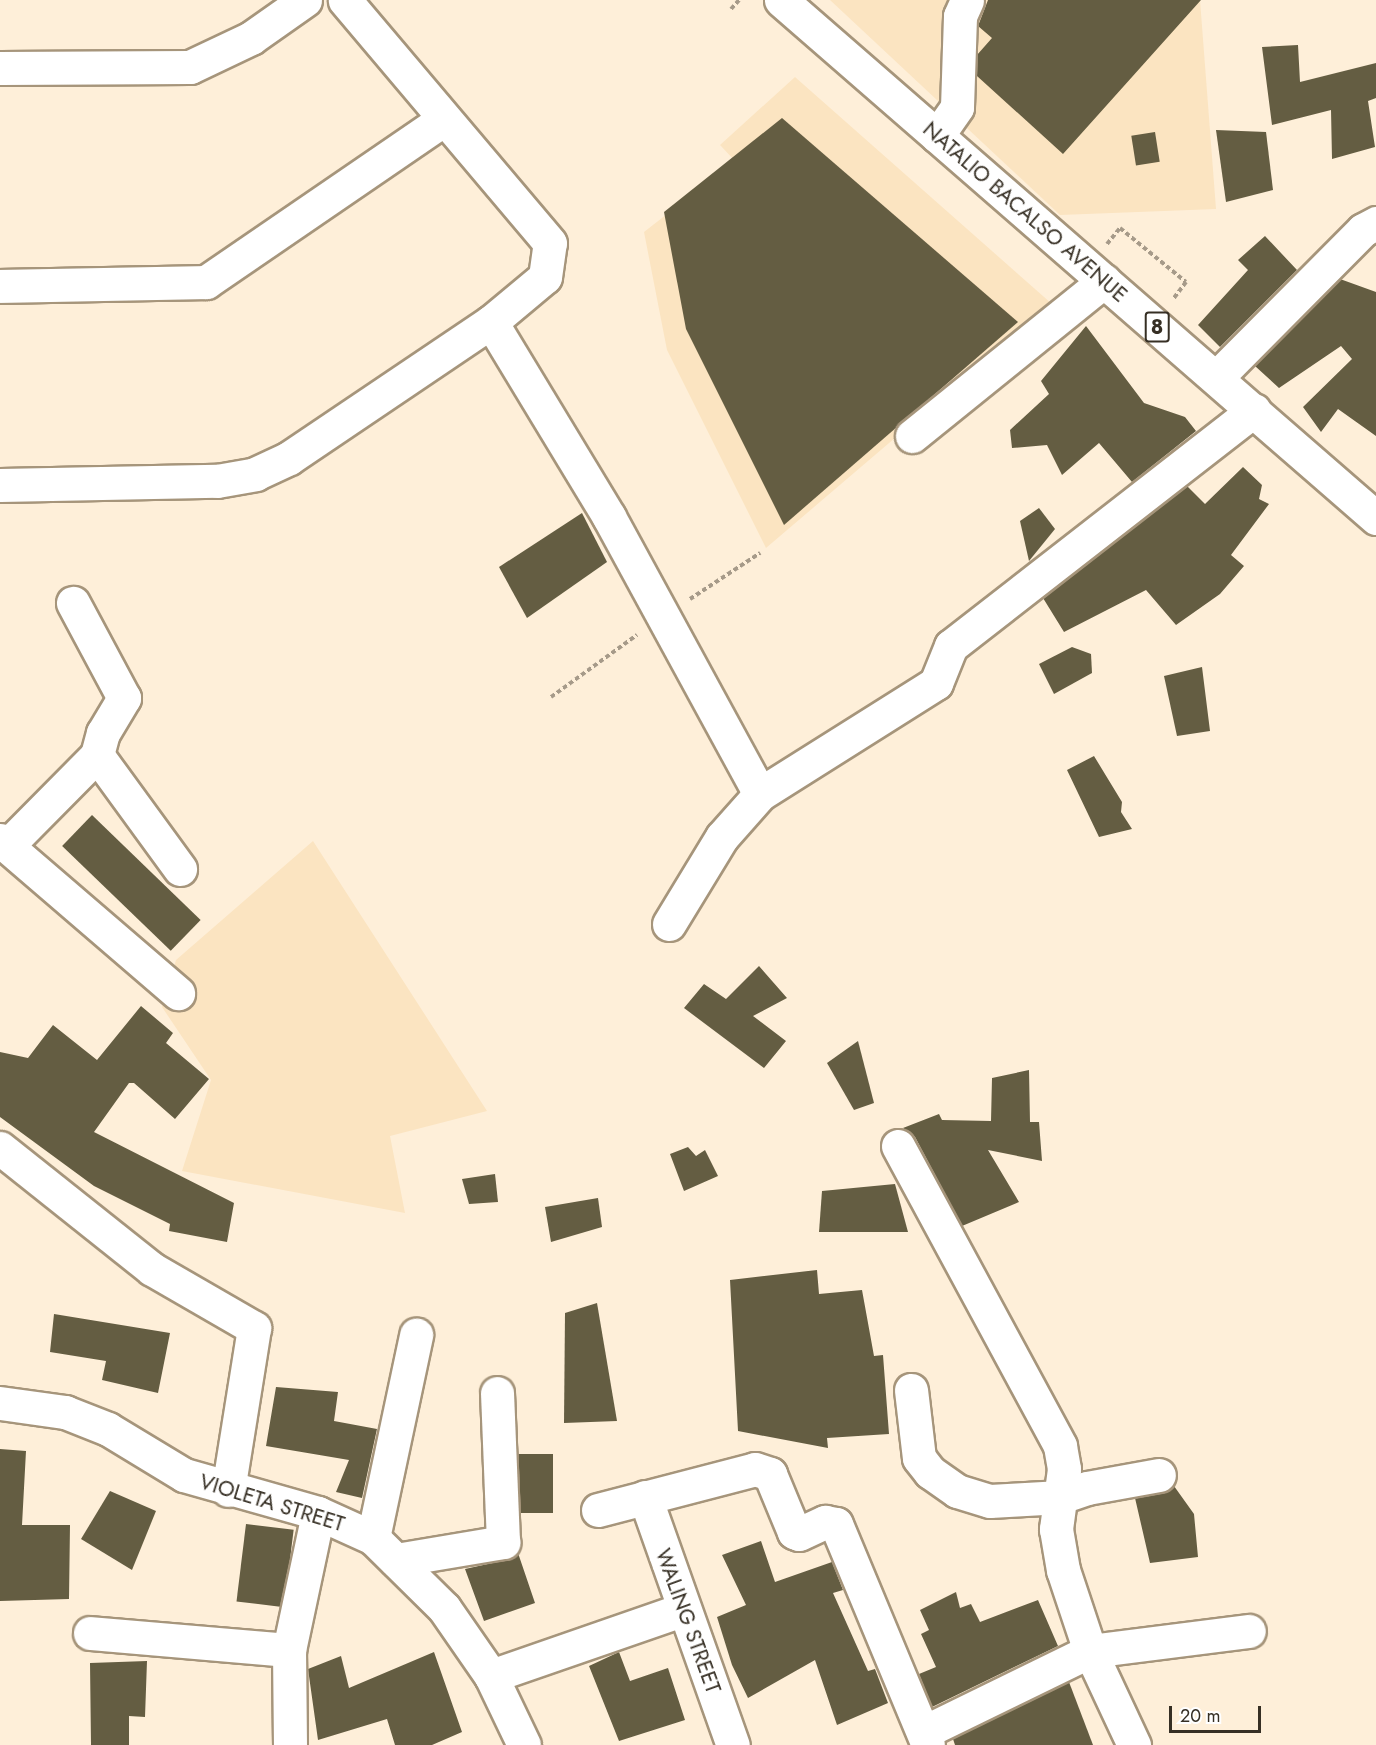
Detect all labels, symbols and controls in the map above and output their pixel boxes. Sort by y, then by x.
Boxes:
street label: NATALIO BACALSO AVENUE [918,116,1132,308]
road number: 8 [1144,310,1170,344]
street label: VIOLETA STREET [196,1469,348,1537]
street label: WALING STREET [650,1545,726,1697]
scale bar [1172,1694,1264,1732]
text: 20 m [1180,1703,1220,1729]

